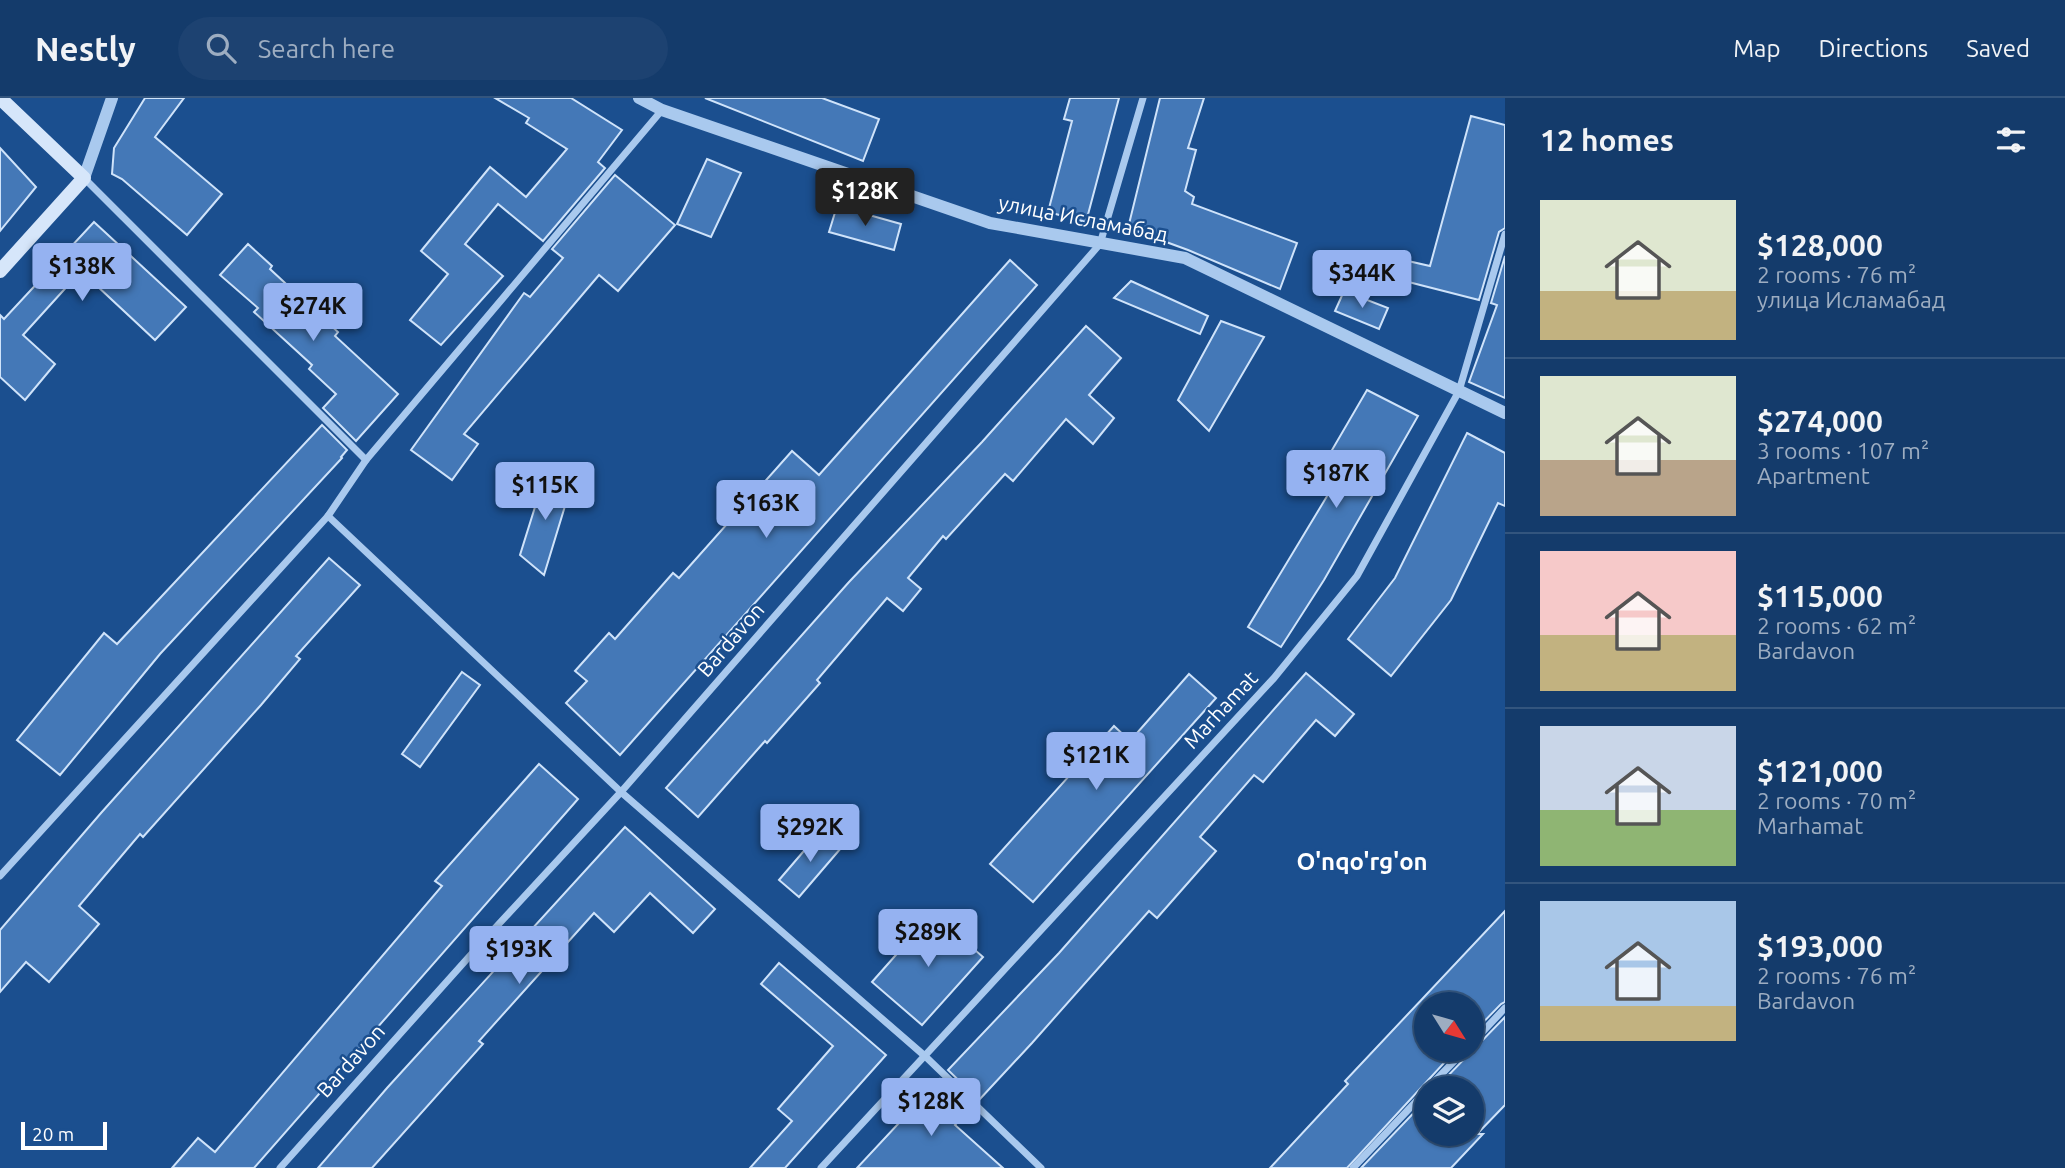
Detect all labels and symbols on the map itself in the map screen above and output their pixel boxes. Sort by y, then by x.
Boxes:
pin: $128K [816,169,914,228]
street label: улица Исламабад [997,190,1170,246]
pin: $138K [33,244,131,303]
pin: $344K [1313,250,1411,310]
pin: $274K [264,284,362,343]
pin: $187K [1287,450,1385,510]
pin: $115K [496,462,594,522]
pin: $163K [717,480,815,540]
street label: Bardavon [692,598,769,681]
street label: Marhamat [1178,666,1262,753]
pin: $121K [1047,732,1145,792]
pin: $292K [761,804,859,864]
district label: O'nqo'rg'on [1296,848,1428,875]
pin: $289K [879,910,977,969]
pin: $193K [470,926,568,986]
north arrow [1414,992,1484,1062]
street label: Bardavon [311,1019,389,1102]
pin: $128K [882,1079,980,1138]
scale bar [21,1119,107,1151]

